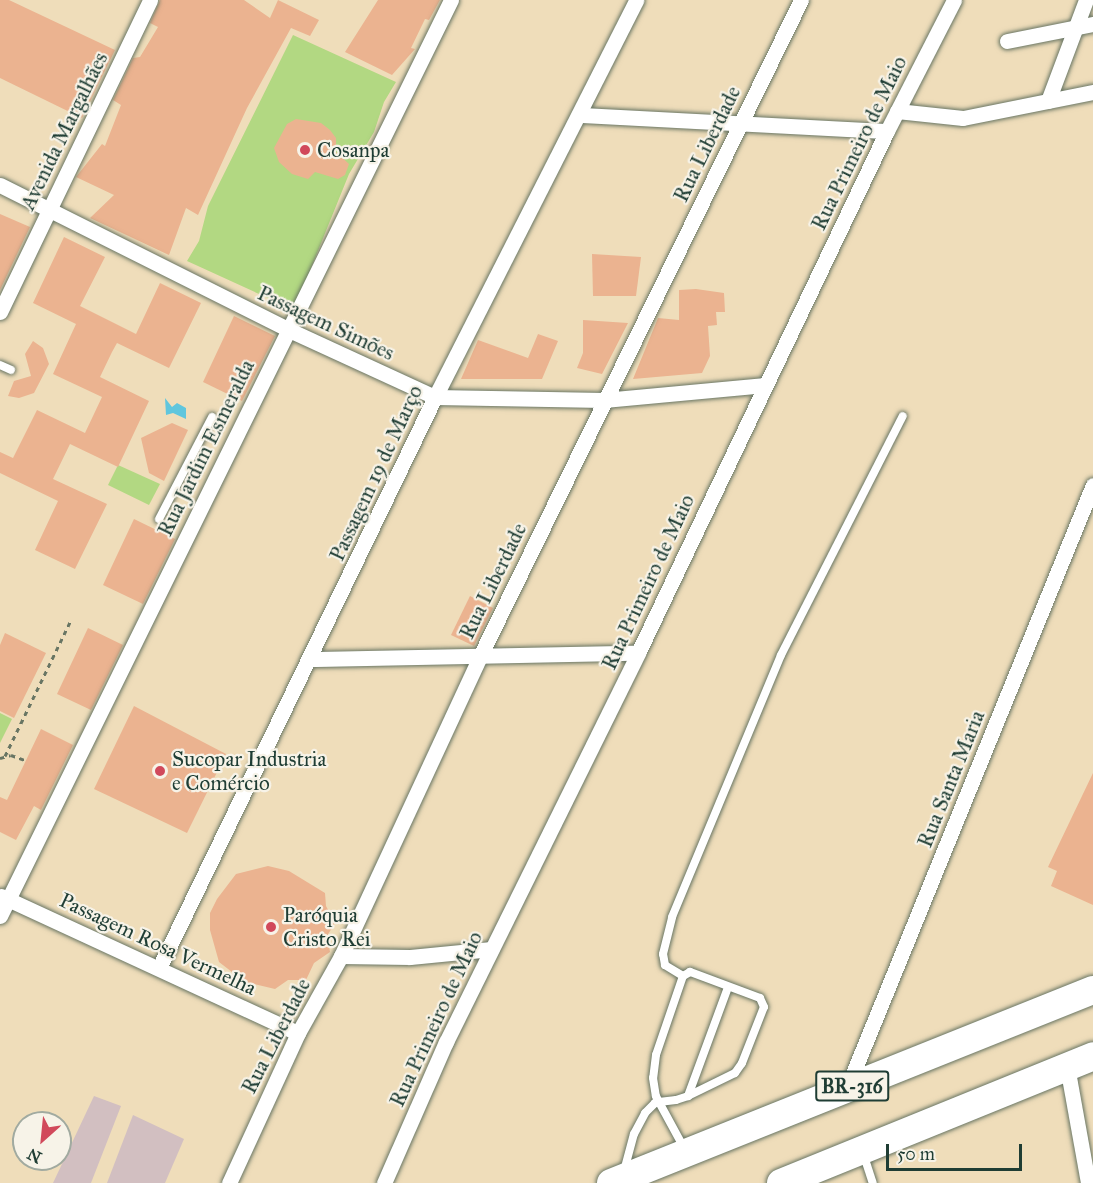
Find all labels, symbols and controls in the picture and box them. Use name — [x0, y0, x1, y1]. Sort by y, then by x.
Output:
street label: Avenida Margalhães — [15, 48, 113, 214]
street label: Rua Primeiro de Maio — [806, 52, 912, 234]
street label: Rua Liberdade — [668, 82, 746, 206]
place label: Cosanpa — [317, 137, 389, 163]
marker: Cosanpa — [298, 143, 312, 157]
street label: Passagem Simões — [254, 280, 398, 366]
street label: Rua Jardim Esmeralda — [152, 356, 260, 540]
street label: Passagem 19 de Março — [324, 381, 428, 565]
street label: Rua Primeiro de Maio — [596, 490, 700, 674]
street label: Rua Liberdade — [454, 519, 532, 643]
street label: Rua Santa Maria — [912, 707, 990, 851]
place label: Sucopar Industria e Comércio — [172, 746, 326, 796]
marker: Sucopar Industria e Comércio — [153, 764, 167, 778]
street label: Passagem Rosa Vermelha — [56, 887, 260, 1001]
place label: Paróquia Cristo Rei — [283, 902, 370, 952]
marker: Paróquia Cristo Rei — [264, 920, 278, 934]
street label: Rua Primeiro de Maio — [384, 927, 488, 1111]
street label: Rua Liberdade — [236, 974, 316, 1098]
road number: BR-316 — [814, 1069, 890, 1103]
north arrow — [12, 1111, 72, 1171]
scale bar — [889, 1132, 1026, 1170]
text: 50 m — [897, 1143, 935, 1165]
text: N — [24, 1144, 45, 1167]

